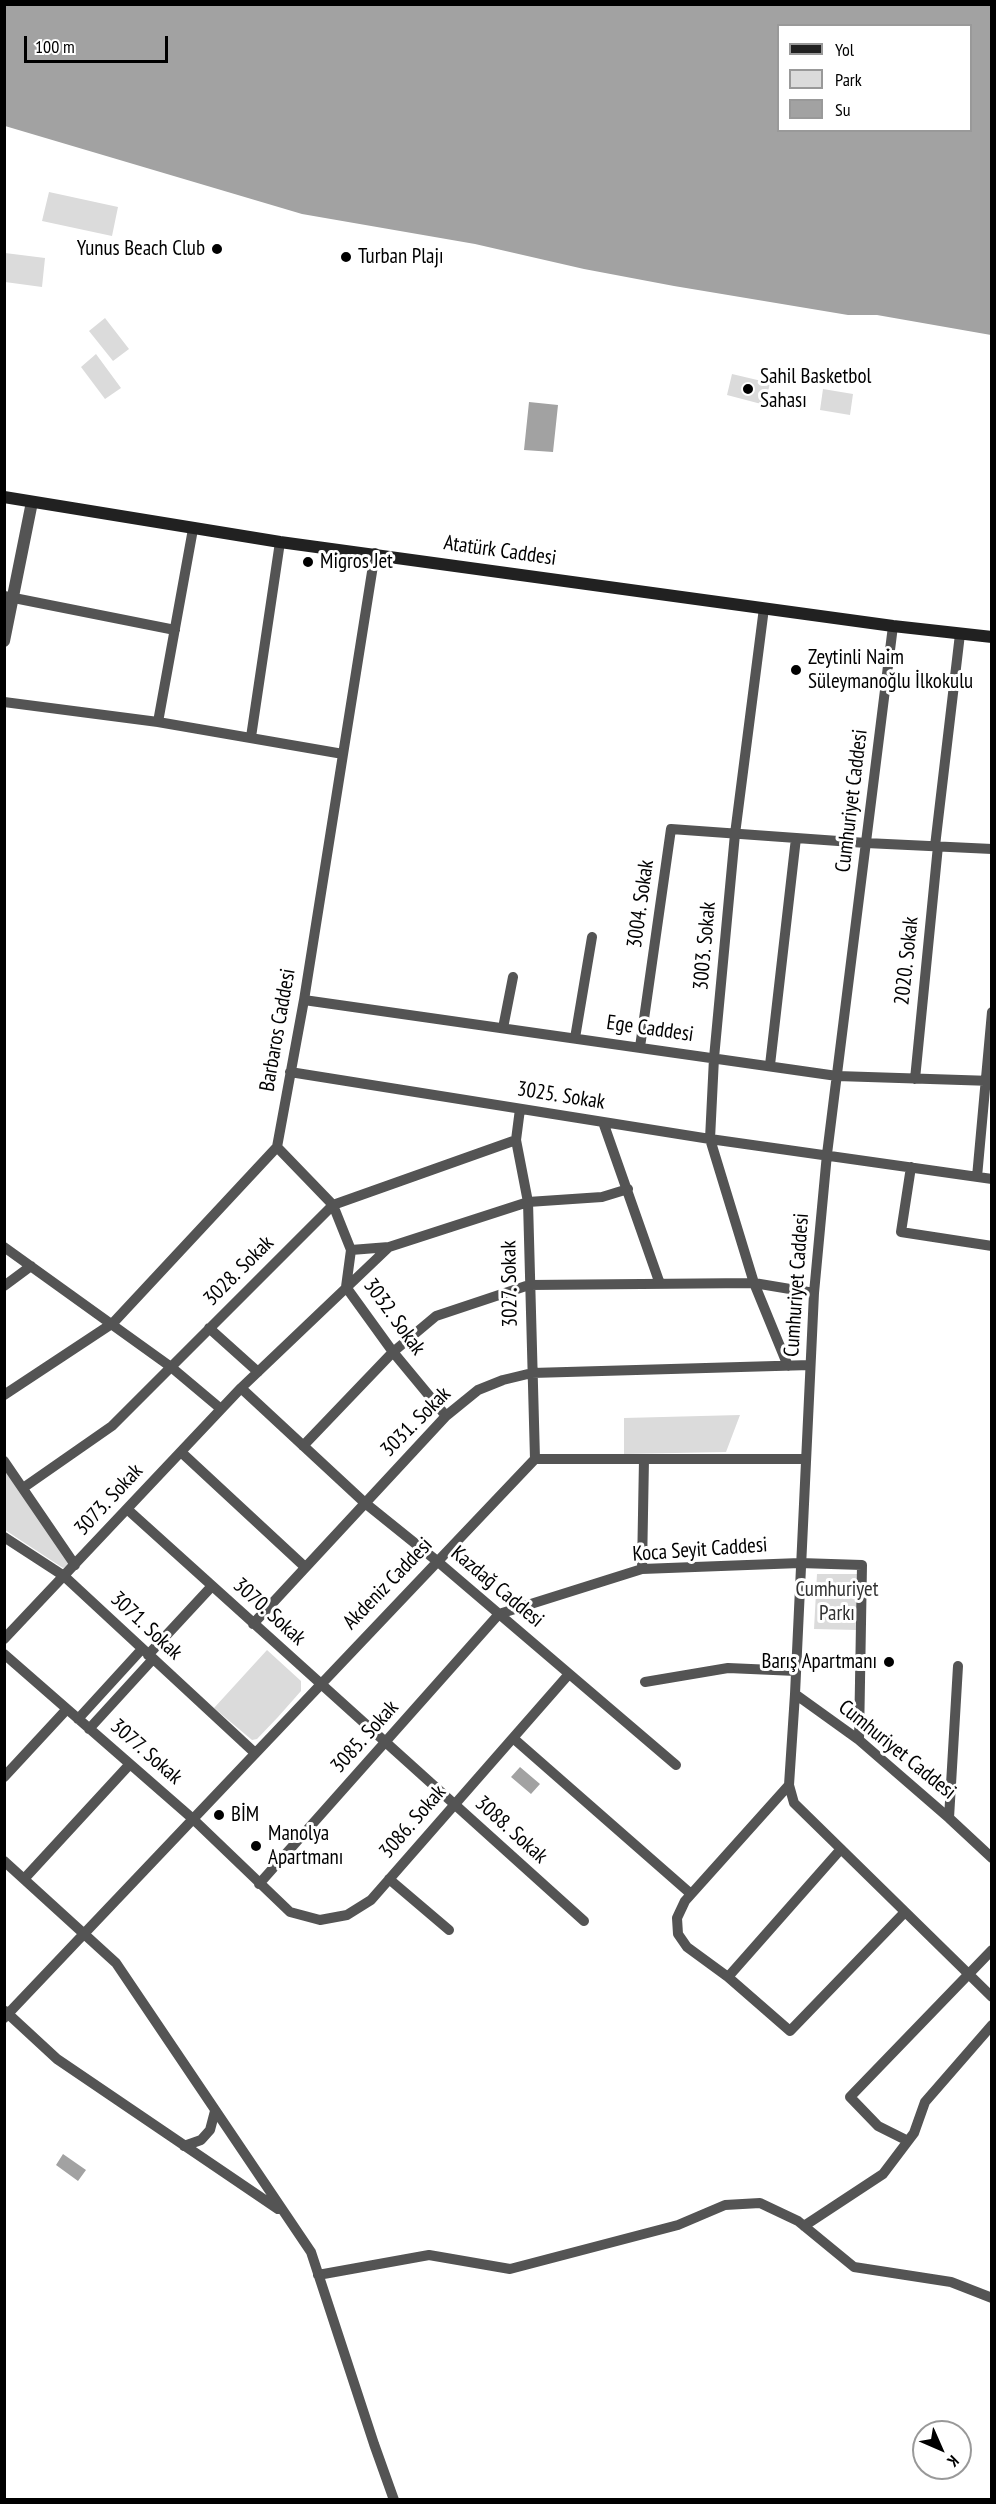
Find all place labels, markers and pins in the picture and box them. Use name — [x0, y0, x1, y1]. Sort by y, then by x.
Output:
place label: Yunus Beach Club — [77, 236, 205, 262]
marker: Yunus Beach Club — [210, 242, 224, 256]
place label: Turban Plajı — [358, 244, 443, 270]
marker: Turban Plajı — [339, 250, 353, 264]
place label: Sahil Basketbol Sahası — [760, 364, 871, 414]
marker: Sahil Basketbol Sahası — [741, 382, 755, 396]
place label: Migros Jet — [320, 549, 393, 575]
marker: Migros Jet — [301, 555, 315, 569]
place label: Zeytinli Naim Süleymanoğlu İlkokulu — [808, 645, 973, 695]
marker: Zeytinli Naim Süleymanoğlu İlkokulu — [789, 663, 803, 677]
place label: Barış Apartmanı — [762, 1649, 877, 1675]
marker: Barış Apartmanı — [882, 1655, 896, 1669]
place label: BİM — [231, 1802, 259, 1828]
marker: BİM — [212, 1808, 226, 1822]
place label: Manolya Apartmanı — [268, 1821, 343, 1871]
marker: Manolya Apartmanı — [249, 1839, 263, 1853]

